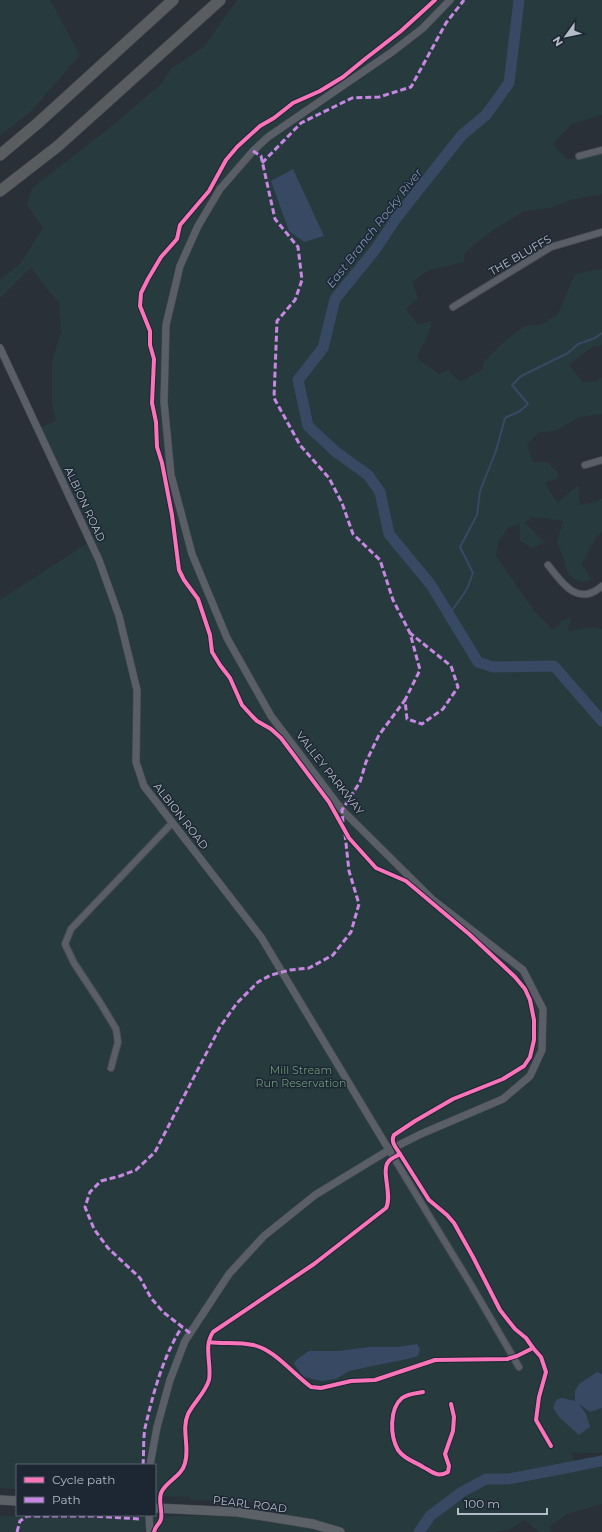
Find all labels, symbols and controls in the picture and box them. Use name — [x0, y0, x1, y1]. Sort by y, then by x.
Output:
north arrow — [546, 16, 586, 56]
text: N — [549, 34, 566, 49]
water label: East Branch Rocky River — [323, 165, 425, 291]
street label: THE BLUFFS — [486, 231, 554, 278]
street label: ALBION ROAD — [62, 464, 108, 544]
street label: VALLEY PARKWAY — [293, 728, 367, 818]
street label: ALBION ROAD — [151, 780, 211, 852]
park label: Mill Stream Run Reservation — [256, 1063, 346, 1090]
legend — [16, 1464, 156, 1516]
text: Cycle path — [52, 1472, 115, 1487]
scale bar — [458, 1490, 547, 1516]
text: Path — [52, 1492, 81, 1507]
street label: PEARL ROAD — [212, 1493, 288, 1515]
text: 100 m — [464, 1496, 500, 1511]

